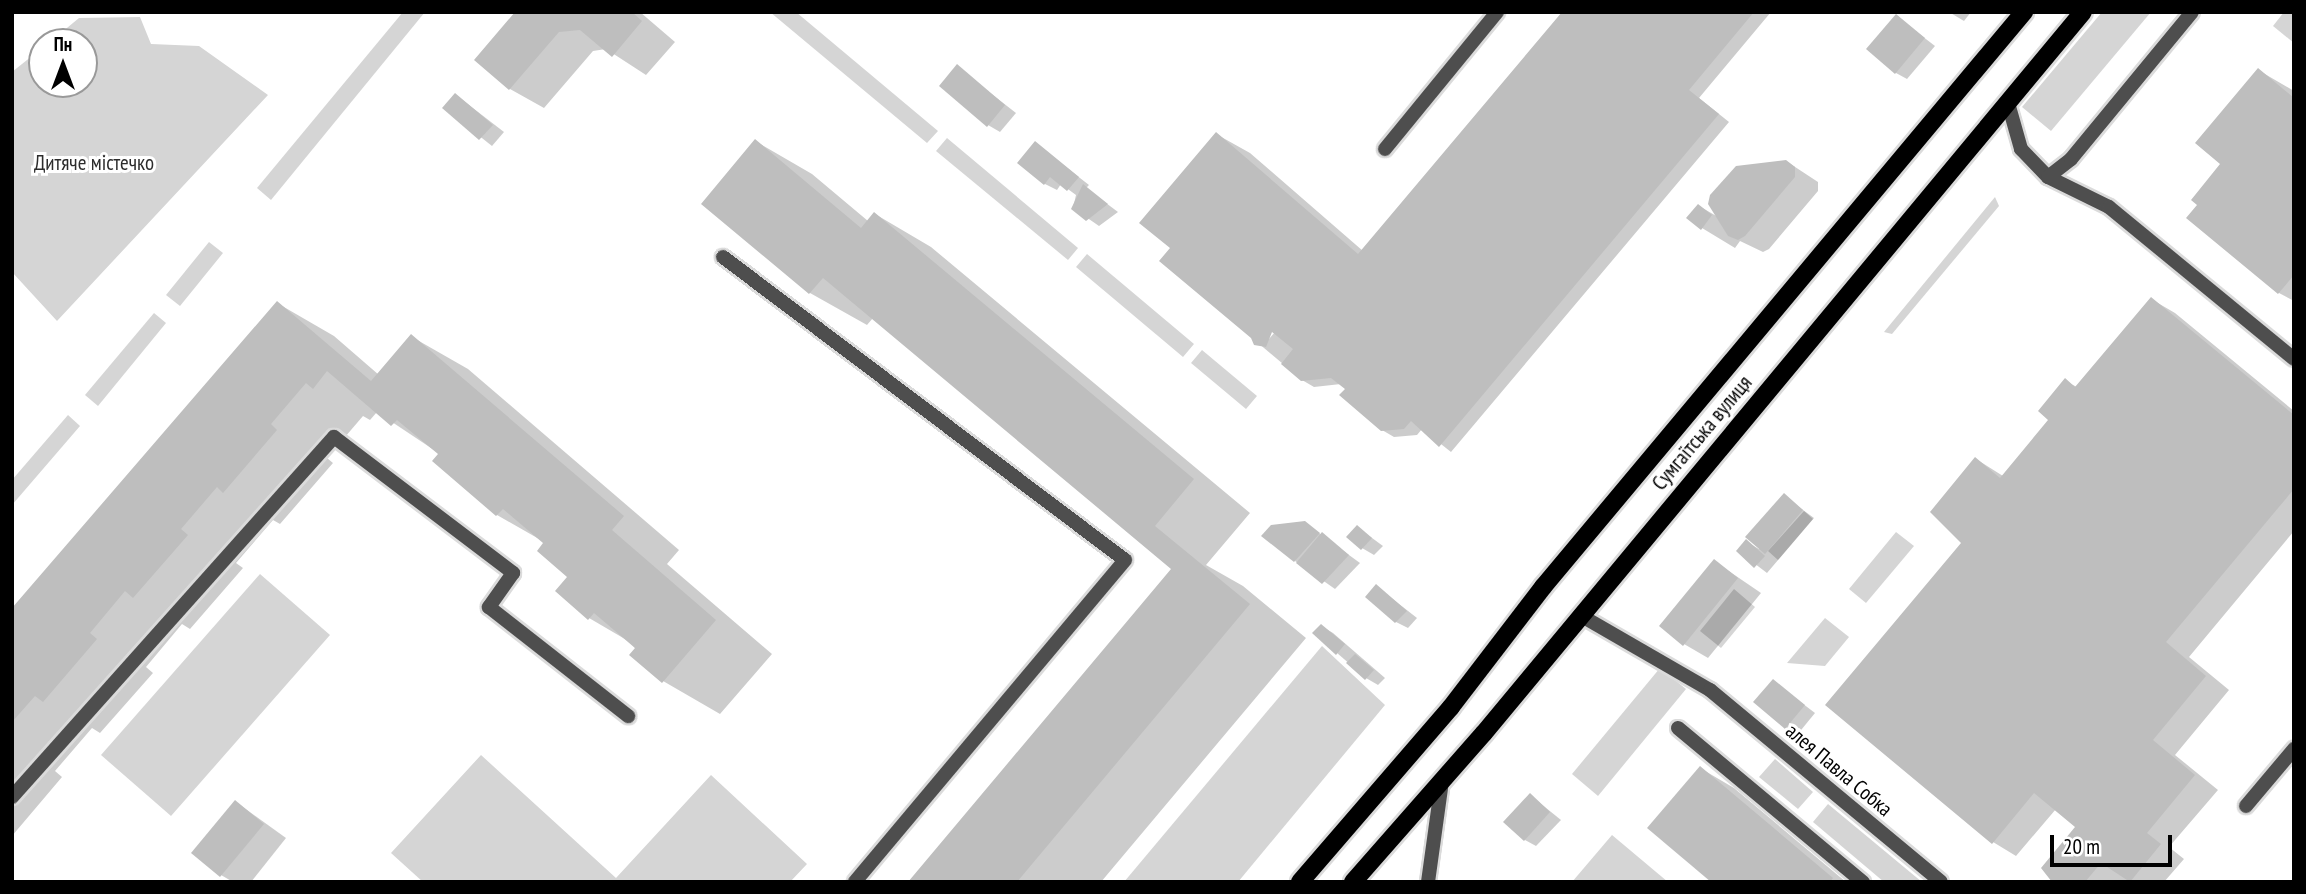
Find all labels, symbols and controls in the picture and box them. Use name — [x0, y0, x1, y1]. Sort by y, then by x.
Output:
north arrow — [28, 28, 98, 98]
text: Пн — [54, 32, 72, 56]
park label: Дитяче містечко — [34, 150, 154, 176]
street label: Сумгаїтська вулиця — [1647, 371, 1757, 495]
street label: алея Павла Собка — [1781, 718, 1897, 822]
scale bar — [2054, 820, 2176, 864]
text: 20 m — [2063, 833, 2100, 860]

